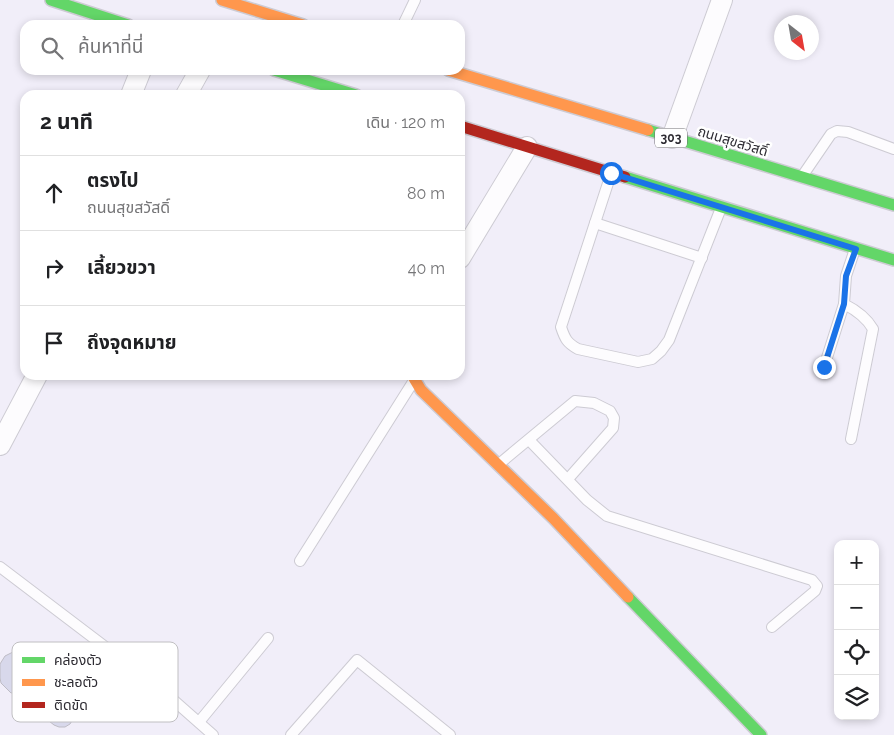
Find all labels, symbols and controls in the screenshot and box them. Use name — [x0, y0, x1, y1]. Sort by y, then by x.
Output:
north arrow — [774, 15, 819, 60]
search box — [20, 20, 465, 75]
icon: search — [38, 34, 66, 62]
text: ค้นหาที่นี่ — [78, 35, 143, 57]
text: 2 นาที — [40, 109, 93, 134]
text: เดิน · 120 m — [366, 113, 445, 132]
street label: ถนนสุขสวัสดิ์ — [696, 123, 770, 160]
road number: 303 — [655, 128, 687, 148]
route start — [600, 162, 623, 185]
text: ตรงไป — [87, 169, 139, 191]
icon: ahead — [40, 179, 68, 207]
text: 80 m — [407, 184, 445, 203]
text: ถนนสุขสวัสดิ์ — [87, 198, 170, 217]
icon: right — [40, 254, 68, 282]
text: เลี้ยวขวา — [87, 256, 156, 278]
text: 40 m — [408, 259, 445, 278]
icon: arrive — [40, 329, 68, 357]
text: ถึงจุดหมาย — [87, 331, 177, 353]
route end — [813, 356, 836, 379]
map controls — [834, 540, 879, 720]
button: + — [834, 540, 879, 585]
button: − — [834, 585, 879, 630]
button: locate — [834, 630, 879, 675]
legend — [12, 642, 178, 722]
text: คล่องตัว — [54, 652, 102, 668]
text: ชะลอตัว — [54, 674, 98, 690]
button: layers — [834, 675, 879, 720]
text: ติดขัด — [54, 697, 88, 713]

